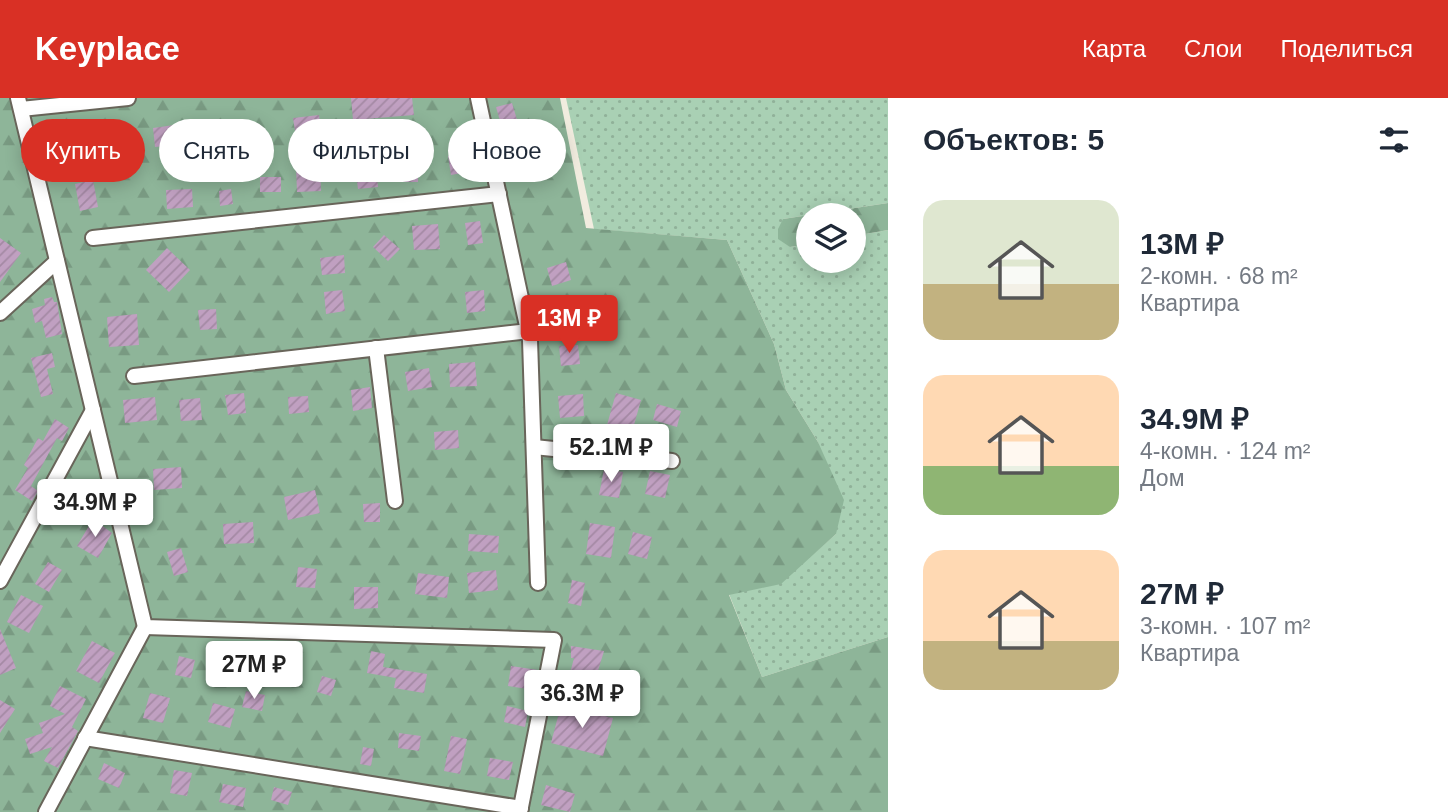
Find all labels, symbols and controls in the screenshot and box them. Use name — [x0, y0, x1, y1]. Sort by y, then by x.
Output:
text: Keyplace — [35, 30, 180, 67]
text: Карта — [1082, 35, 1146, 62]
text: Слои — [1184, 35, 1242, 62]
text: Поделиться — [1280, 35, 1413, 62]
chip: Купить — [21, 119, 145, 182]
chip: Снять — [159, 119, 274, 182]
chip: Фильтры — [288, 119, 434, 182]
chip: Новое — [448, 119, 566, 182]
icon: filters — [1375, 121, 1413, 159]
text: Объектов: 5 — [923, 123, 1104, 156]
map controls — [796, 203, 866, 273]
button: layers — [796, 203, 866, 273]
text: 13M ₽ — [1140, 227, 1224, 260]
icon: home — [979, 228, 1063, 312]
text: 2-комн. · 68 m² — [1140, 263, 1298, 289]
text: Квартира — [1140, 290, 1239, 316]
pin: 13M ₽ — [520, 296, 618, 355]
text: 13M ₽ — [537, 305, 601, 331]
text: 34.9M ₽ — [1140, 402, 1249, 435]
icon: home — [979, 403, 1063, 487]
pin: 52.1M ₽ — [546, 424, 676, 484]
text: 52.1M ₽ — [569, 434, 653, 460]
text: 4-комн. · 124 m² — [1140, 438, 1311, 464]
text: Дом — [1140, 465, 1184, 491]
pin: 34.9M ₽ — [30, 480, 160, 539]
text: 34.9M ₽ — [53, 489, 137, 515]
text: 27M ₽ — [1140, 577, 1224, 610]
icon: home — [979, 578, 1063, 662]
text: 3-комн. · 107 m² — [1140, 613, 1311, 639]
text: Квартира — [1140, 640, 1239, 666]
pin: 27M ₽ — [205, 642, 303, 701]
text: 27M ₽ — [222, 651, 286, 677]
pin: 36.3M ₽ — [517, 670, 647, 730]
text: 36.3M ₽ — [540, 680, 624, 706]

